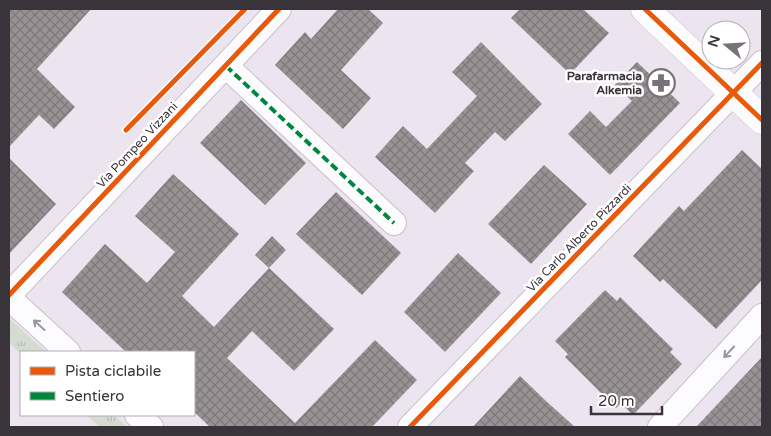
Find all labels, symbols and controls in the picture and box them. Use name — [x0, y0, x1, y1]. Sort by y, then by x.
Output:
north arrow — [701, 20, 751, 70]
text: N — [704, 33, 724, 49]
pharmacy icon: Parafarmacia Alkemia — [646, 68, 676, 98]
place label: Parafarmacia Alkemia — [567, 69, 642, 97]
street label: Via Pompeo Vizzani — [94, 99, 180, 191]
street label: Via Carlo Alberto Pizzardi — [524, 181, 634, 295]
one-way arrow — [32, 319, 45, 331]
one-way arrow — [723, 345, 735, 358]
legend — [20, 351, 195, 416]
text: Pista ciclabile — [65, 362, 161, 380]
scale bar — [591, 384, 662, 416]
text: Sentiero — [65, 387, 124, 405]
text: 20 m — [598, 392, 635, 410]

